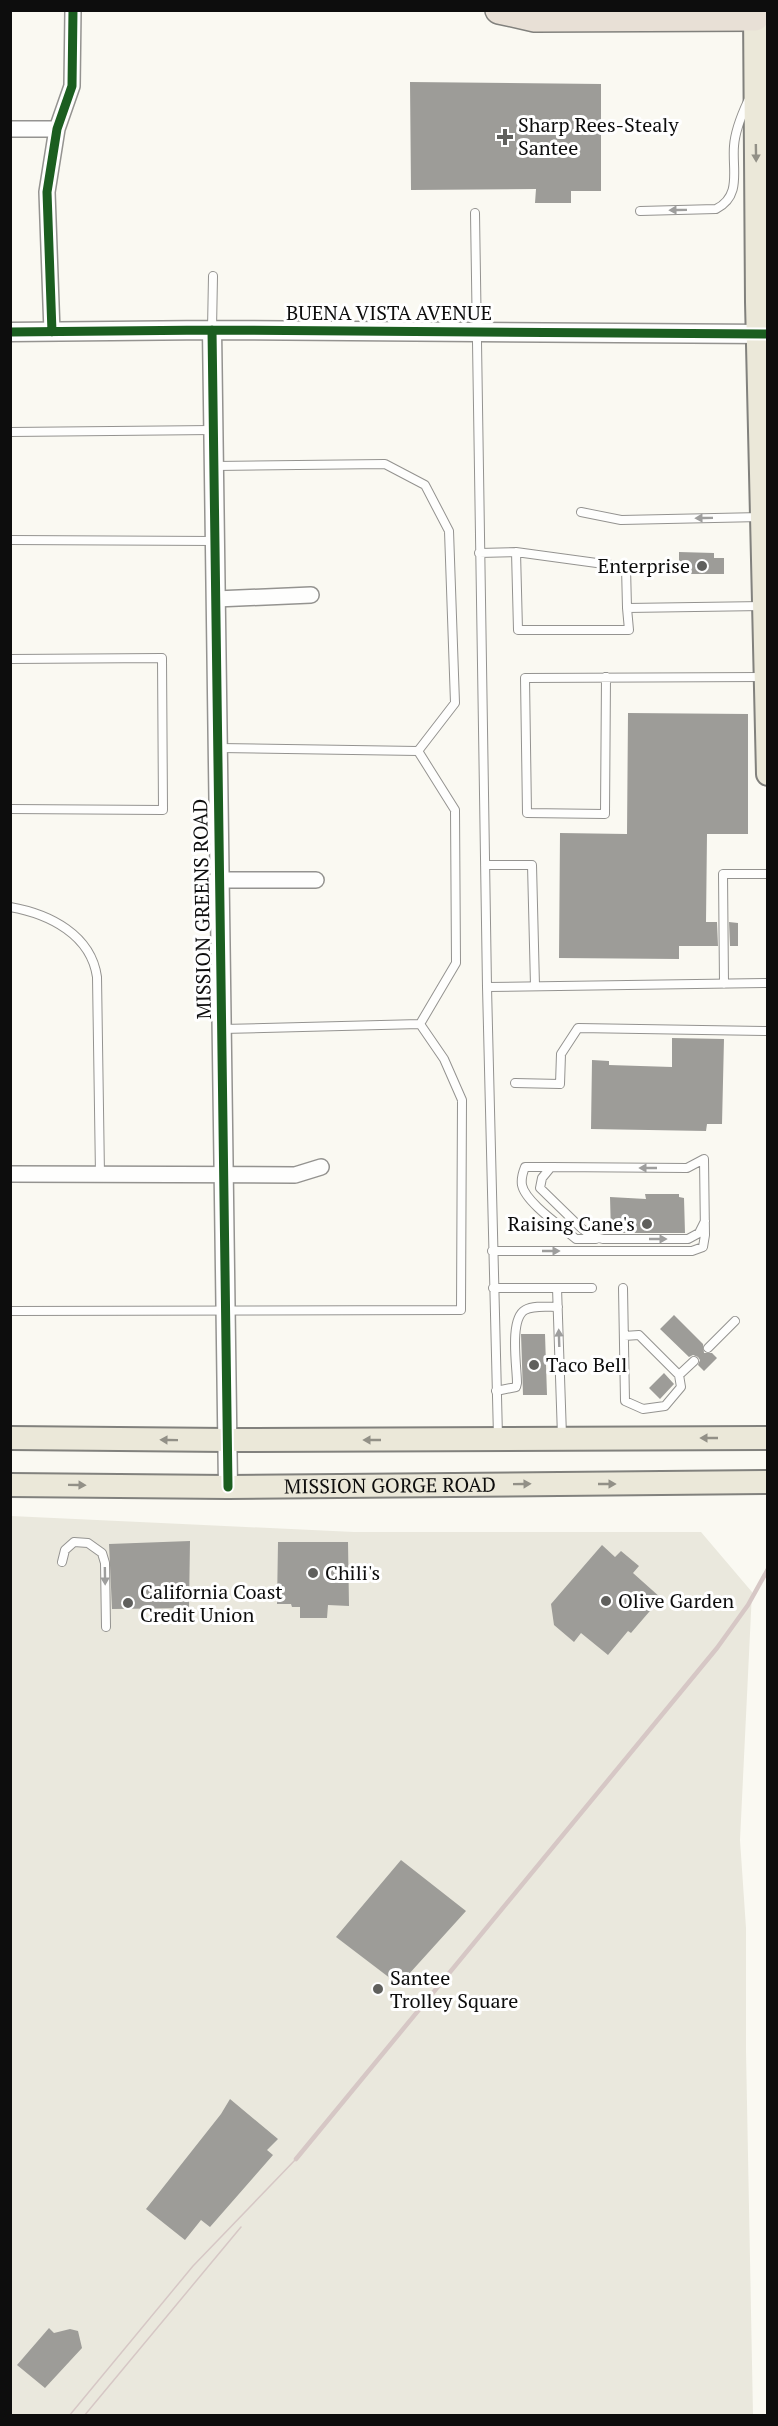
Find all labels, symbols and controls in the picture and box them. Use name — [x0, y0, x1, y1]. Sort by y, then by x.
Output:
place label: Sharp Rees-Stealy Santee — [518, 111, 679, 161]
marker: Sharp Rees-Stealy Santee — [496, 128, 514, 146]
one-way arrow — [751, 143, 761, 162]
one-way arrow — [669, 205, 688, 215]
street label: BUENA VISTA AVENUE — [286, 299, 492, 326]
one-way arrow — [695, 513, 714, 523]
place label: Enterprise — [598, 552, 690, 579]
marker: Enterprise — [695, 559, 709, 573]
street label: MISSION GREENS ROAD — [186, 798, 217, 1020]
one-way arrow — [638, 1163, 657, 1173]
place label: Raising Cane's — [508, 1210, 635, 1237]
marker: Raising Cane's — [640, 1217, 654, 1231]
one-way arrow — [648, 1234, 667, 1244]
one-way arrow — [541, 1246, 560, 1256]
one-way arrow — [554, 1329, 563, 1348]
place label: Taco Bell — [546, 1351, 627, 1378]
marker: Taco Bell — [527, 1358, 541, 1372]
one-way arrow — [700, 1433, 719, 1443]
one-way arrow — [159, 1435, 178, 1444]
one-way arrow — [362, 1435, 381, 1445]
street label: MISSION GORGE ROAD — [284, 1471, 496, 1499]
one-way arrow — [598, 1479, 617, 1489]
one-way arrow — [67, 1480, 86, 1490]
one-way arrow — [512, 1480, 531, 1489]
place label: Chili's — [325, 1559, 380, 1586]
marker: Chili's — [306, 1566, 320, 1580]
one-way arrow — [100, 1567, 110, 1586]
place label: California Coast Credit Union — [140, 1578, 283, 1628]
place label: Olive Garden — [618, 1587, 734, 1614]
marker: Olive Garden — [599, 1594, 613, 1608]
marker: California Coast Credit Union — [121, 1596, 135, 1610]
place label: Santee Trolley Square — [390, 1964, 518, 2014]
marker: Santee Trolley Square — [371, 1982, 385, 1996]

